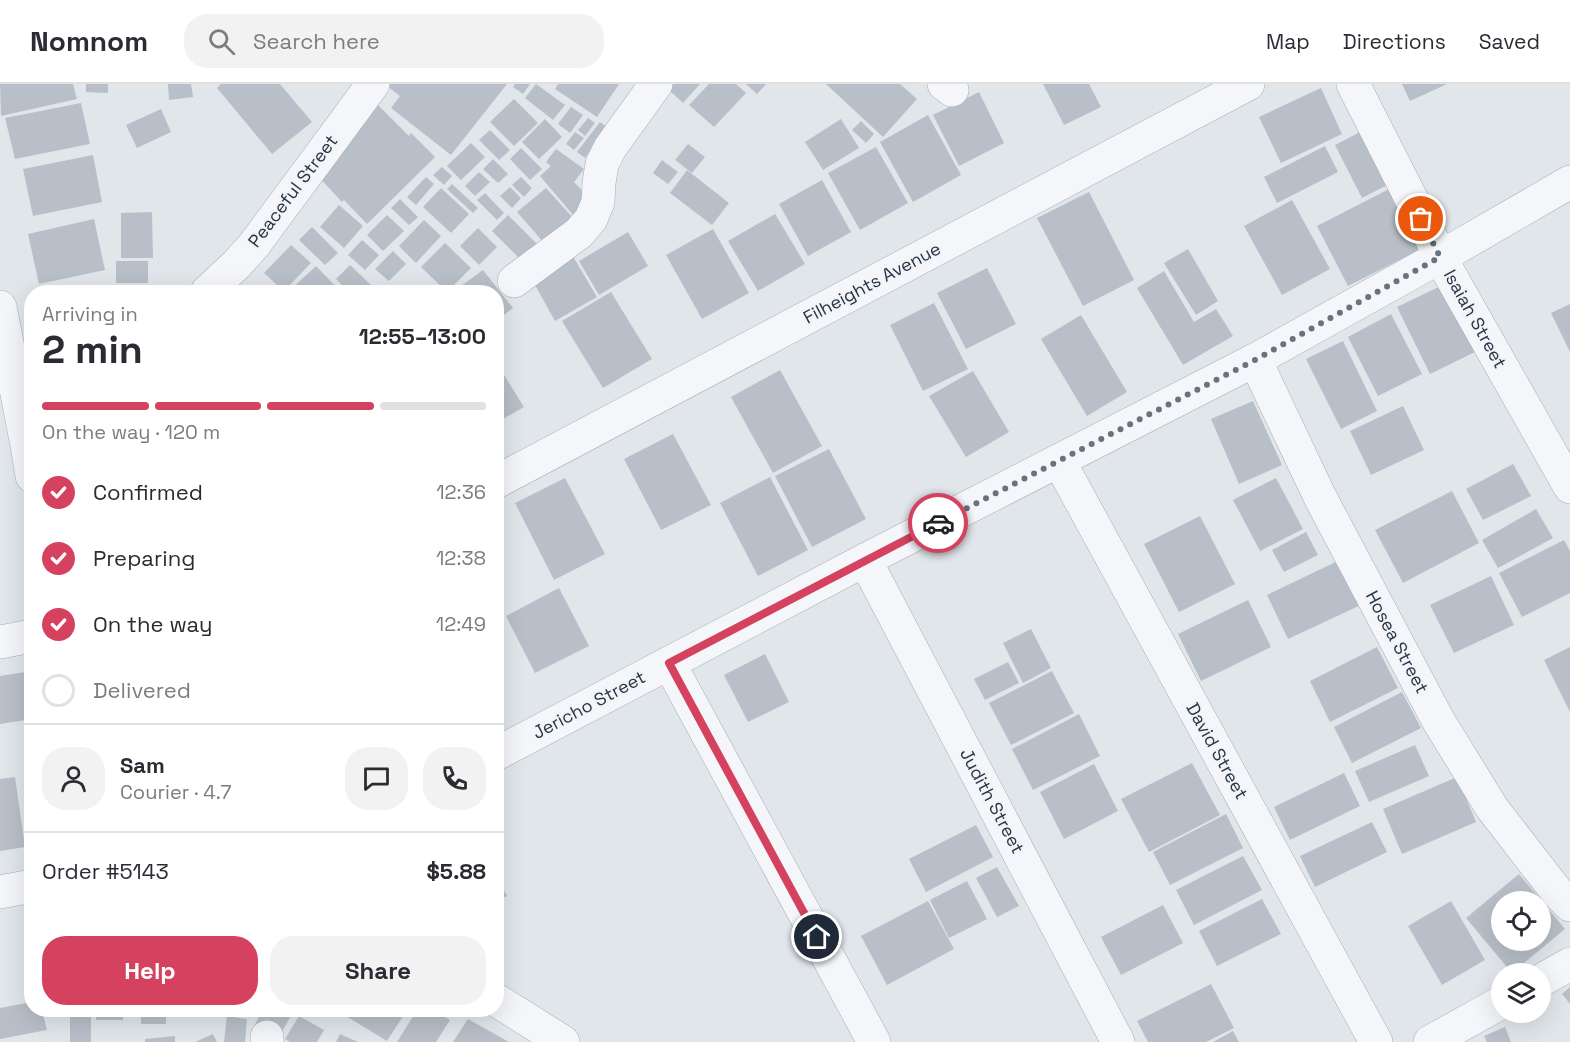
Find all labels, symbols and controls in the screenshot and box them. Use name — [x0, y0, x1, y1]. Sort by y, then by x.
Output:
search box — [184, 14, 604, 68]
text: Nomnom — [30, 23, 148, 59]
icon: search — [205, 25, 238, 58]
text: Search here — [253, 27, 380, 55]
text: Map — [1266, 28, 1310, 55]
text: Directions — [1343, 28, 1446, 55]
text: Saved — [1479, 28, 1540, 55]
street label: Peaceful Street — [243, 130, 343, 252]
pin — [1395, 193, 1446, 244]
icon: bag — [1404, 202, 1437, 235]
street label: Filheights Avenue — [799, 237, 945, 329]
street label: Isaiah Street — [1439, 265, 1512, 372]
text: Arriving in — [42, 301, 138, 327]
text: 12:55–13:00 — [359, 322, 486, 350]
text: 2 min — [42, 325, 143, 374]
text: On the way · 120 m — [42, 419, 220, 445]
icon: check — [42, 476, 75, 509]
text: Confirmed — [93, 478, 203, 506]
text: 12:36 — [436, 479, 486, 505]
courier — [908, 493, 968, 553]
icon: car — [922, 507, 955, 540]
icon: check — [42, 542, 75, 575]
text: Preparing — [93, 544, 195, 572]
text: 12:38 — [436, 545, 486, 571]
street label: Hosea Street — [1361, 586, 1434, 697]
icon: check — [42, 608, 75, 641]
text: On the way — [93, 610, 212, 638]
text: 12:49 — [436, 611, 486, 637]
street label: Jericho Street — [528, 665, 649, 744]
text: Delivered — [93, 676, 191, 704]
street label: David Street — [1181, 698, 1253, 803]
street label: Judith Street — [955, 744, 1030, 857]
button: person — [42, 747, 105, 810]
button: chat — [345, 747, 408, 810]
button: phone — [423, 747, 486, 810]
text: Sam — [120, 751, 165, 779]
text: Courier · 4.7 — [120, 779, 231, 805]
text: Order #5143 — [42, 857, 169, 885]
text: $5.88 — [427, 857, 486, 885]
map controls — [1491, 891, 1551, 1023]
button: locate — [1491, 891, 1551, 951]
pin — [791, 911, 842, 962]
icon: home — [800, 920, 833, 953]
button: Help — [42, 936, 258, 1005]
button: Share — [270, 936, 486, 1005]
button: layers — [1491, 963, 1551, 1023]

